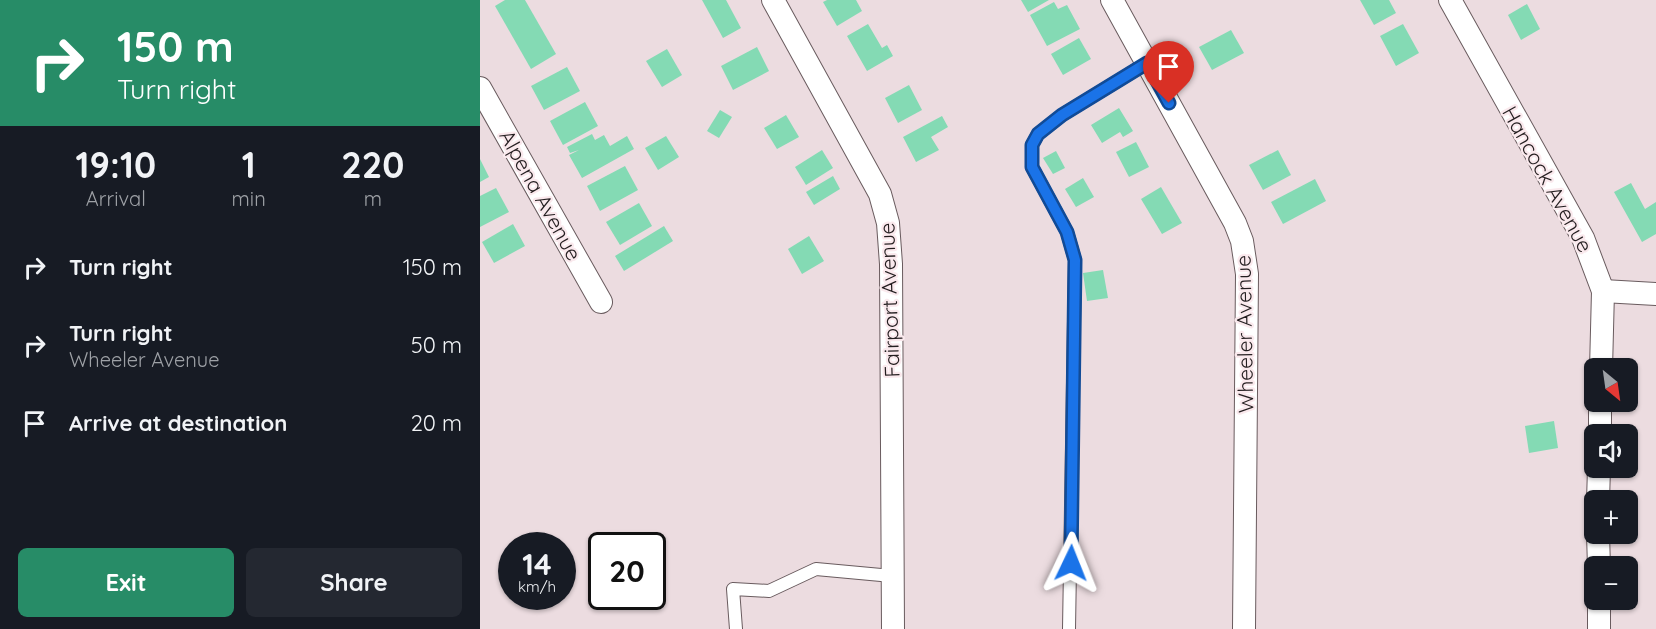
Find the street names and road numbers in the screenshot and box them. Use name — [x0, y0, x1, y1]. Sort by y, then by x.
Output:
street label: Hancock Avenue — [1497, 101, 1599, 257]
street label: Alpena Avenue — [494, 125, 588, 265]
street label: Fairport Avenue — [873, 222, 905, 378]
street label: Wheeler Avenue — [1230, 255, 1258, 413]

